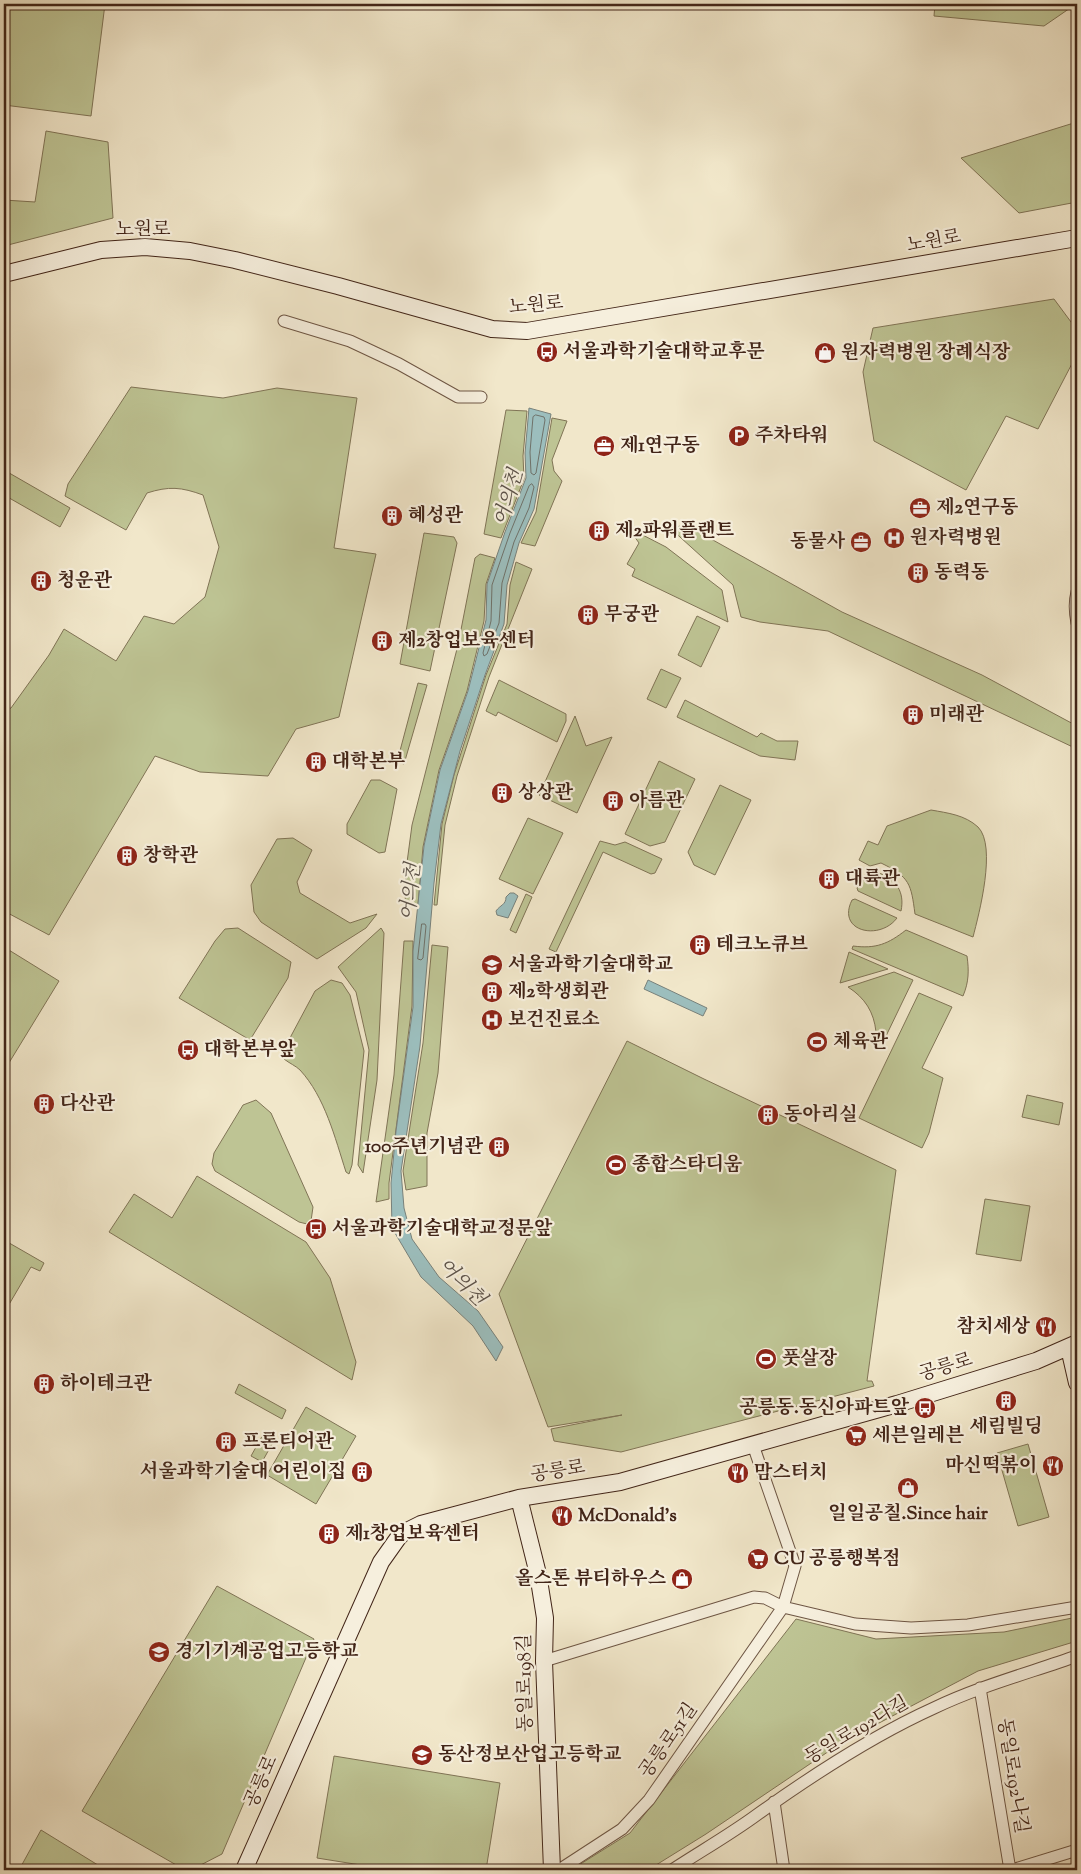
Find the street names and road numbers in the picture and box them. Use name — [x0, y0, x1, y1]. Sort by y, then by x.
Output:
street label: 노원로 — [115, 217, 171, 244]
street label: 노원로 — [905, 224, 963, 260]
street label: 노원로 — [507, 290, 565, 322]
street label: 공릉로 — [916, 1347, 976, 1389]
street label: 공릉로 — [529, 1454, 587, 1490]
street label: 동일로198길 — [512, 1634, 540, 1732]
street label: 동일로192다길 — [800, 1690, 914, 1772]
street label: 공릉로51길 — [633, 1698, 705, 1784]
street label: 동일로192나길 — [990, 1717, 1034, 1835]
street label: 공릉로 — [238, 1751, 286, 1813]

